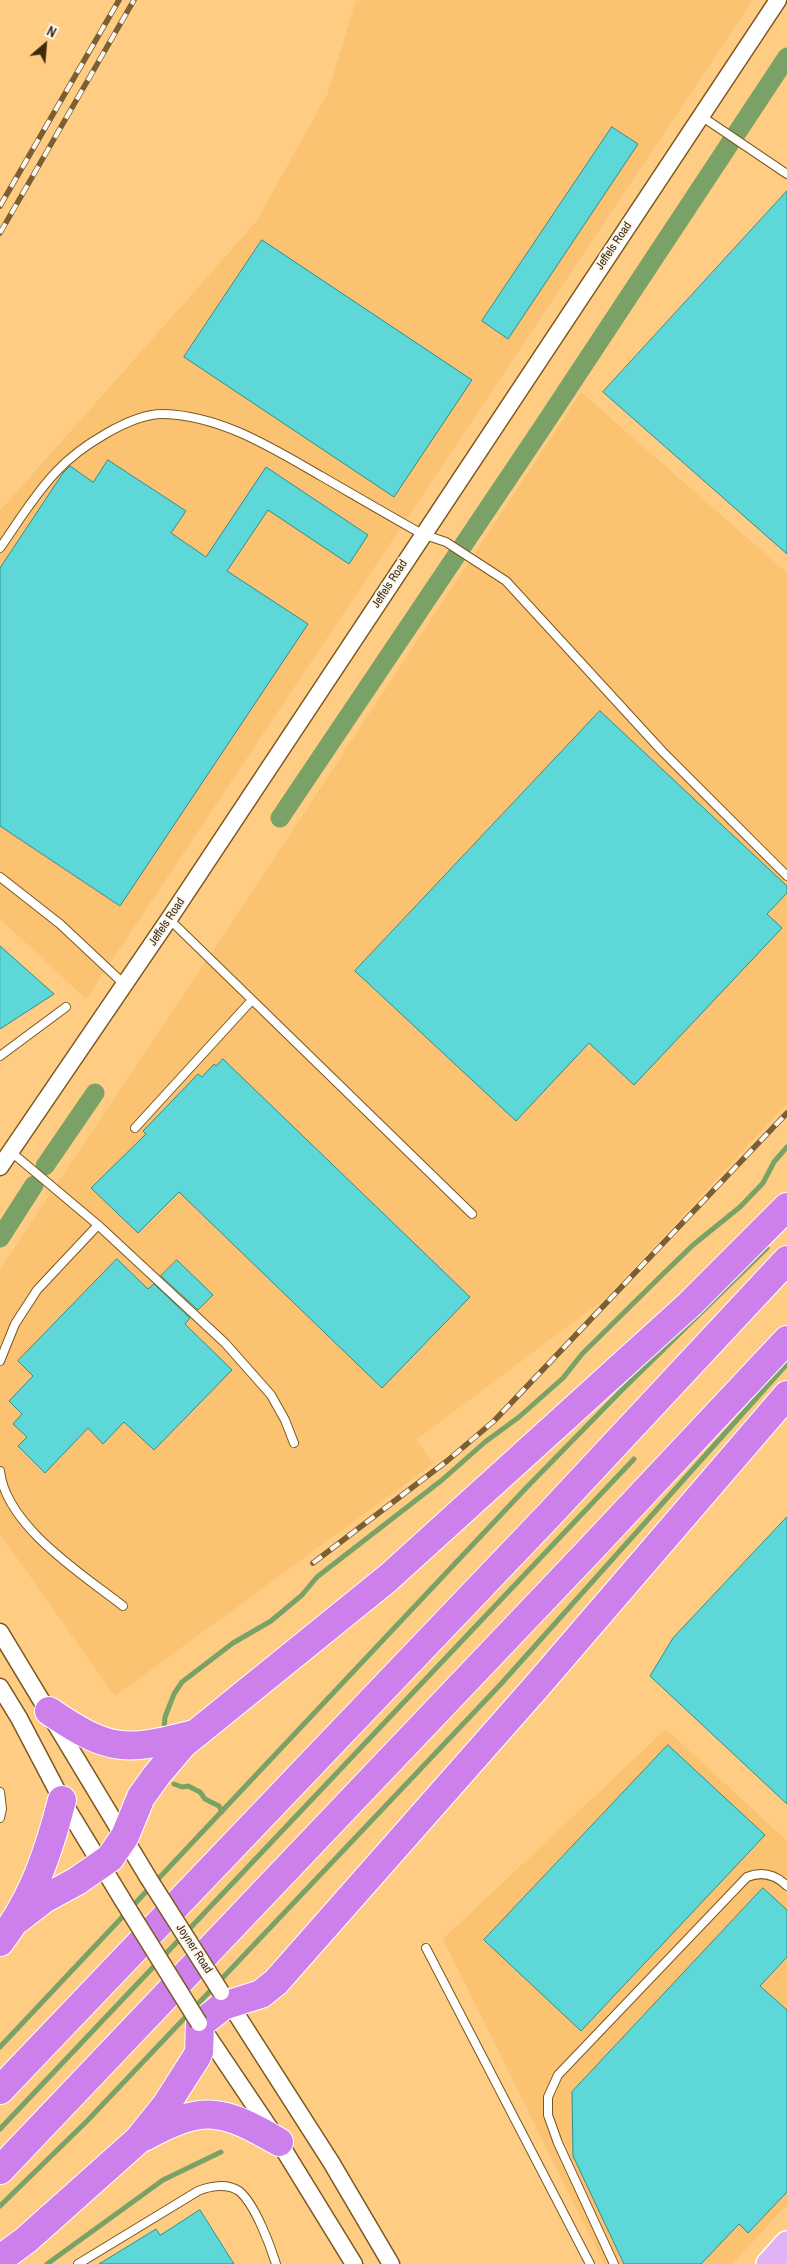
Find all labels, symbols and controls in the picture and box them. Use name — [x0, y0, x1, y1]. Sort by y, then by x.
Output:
north arrow — [20, 20, 70, 70]
text: N — [44, 22, 60, 42]
street label: Jeffels Road — [593, 219, 635, 273]
street label: Jeffels Road — [369, 557, 411, 611]
street label: Jeffels Road — [146, 895, 188, 949]
street label: Joyner Road — [173, 1922, 215, 1976]

